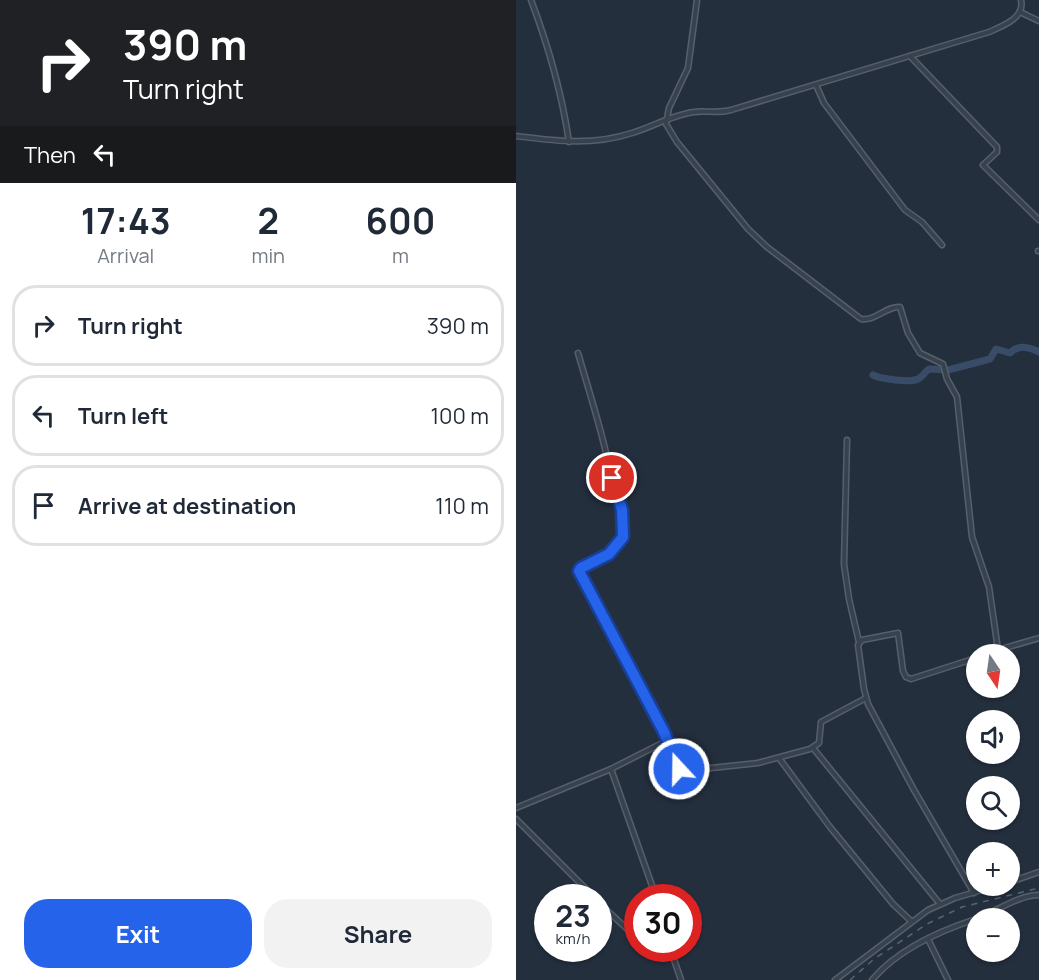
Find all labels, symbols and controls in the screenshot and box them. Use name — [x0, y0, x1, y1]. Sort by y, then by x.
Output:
text: 390 m — [123, 15, 247, 73]
icon: right — [24, 24, 102, 102]
text: Turn right — [123, 70, 244, 107]
icon: left — [88, 138, 121, 171]
text: Then — [24, 140, 76, 170]
text: 17:43 — [81, 196, 171, 245]
text: 2 — [257, 196, 279, 245]
text: 600 — [366, 196, 435, 245]
text: Arrival — [97, 242, 154, 269]
text: min — [251, 242, 285, 269]
text: m — [392, 242, 409, 269]
icon: right — [27, 309, 60, 342]
text: Turn right — [78, 311, 183, 341]
text: 390 m — [427, 311, 489, 341]
icon: left — [27, 399, 60, 432]
text: Turn left — [78, 401, 168, 431]
text: 100 m — [431, 401, 489, 431]
pin — [586, 452, 637, 503]
icon: arrive — [595, 461, 628, 494]
icon: arrive — [27, 489, 60, 522]
text: Arrive at destination — [78, 491, 296, 521]
text: 110 m — [435, 491, 489, 521]
north arrow — [966, 644, 1020, 698]
map controls — [966, 644, 1020, 962]
button: sound — [966, 710, 1020, 764]
position arrow — [647, 737, 711, 801]
button: search — [966, 776, 1020, 830]
button: + — [966, 842, 1020, 896]
speed limit sign: 30 — [624, 884, 702, 962]
text: 23 — [555, 895, 591, 936]
button: Exit — [24, 899, 252, 968]
button: Share — [264, 899, 492, 968]
button: − — [966, 908, 1020, 962]
text: km/h — [556, 928, 590, 949]

